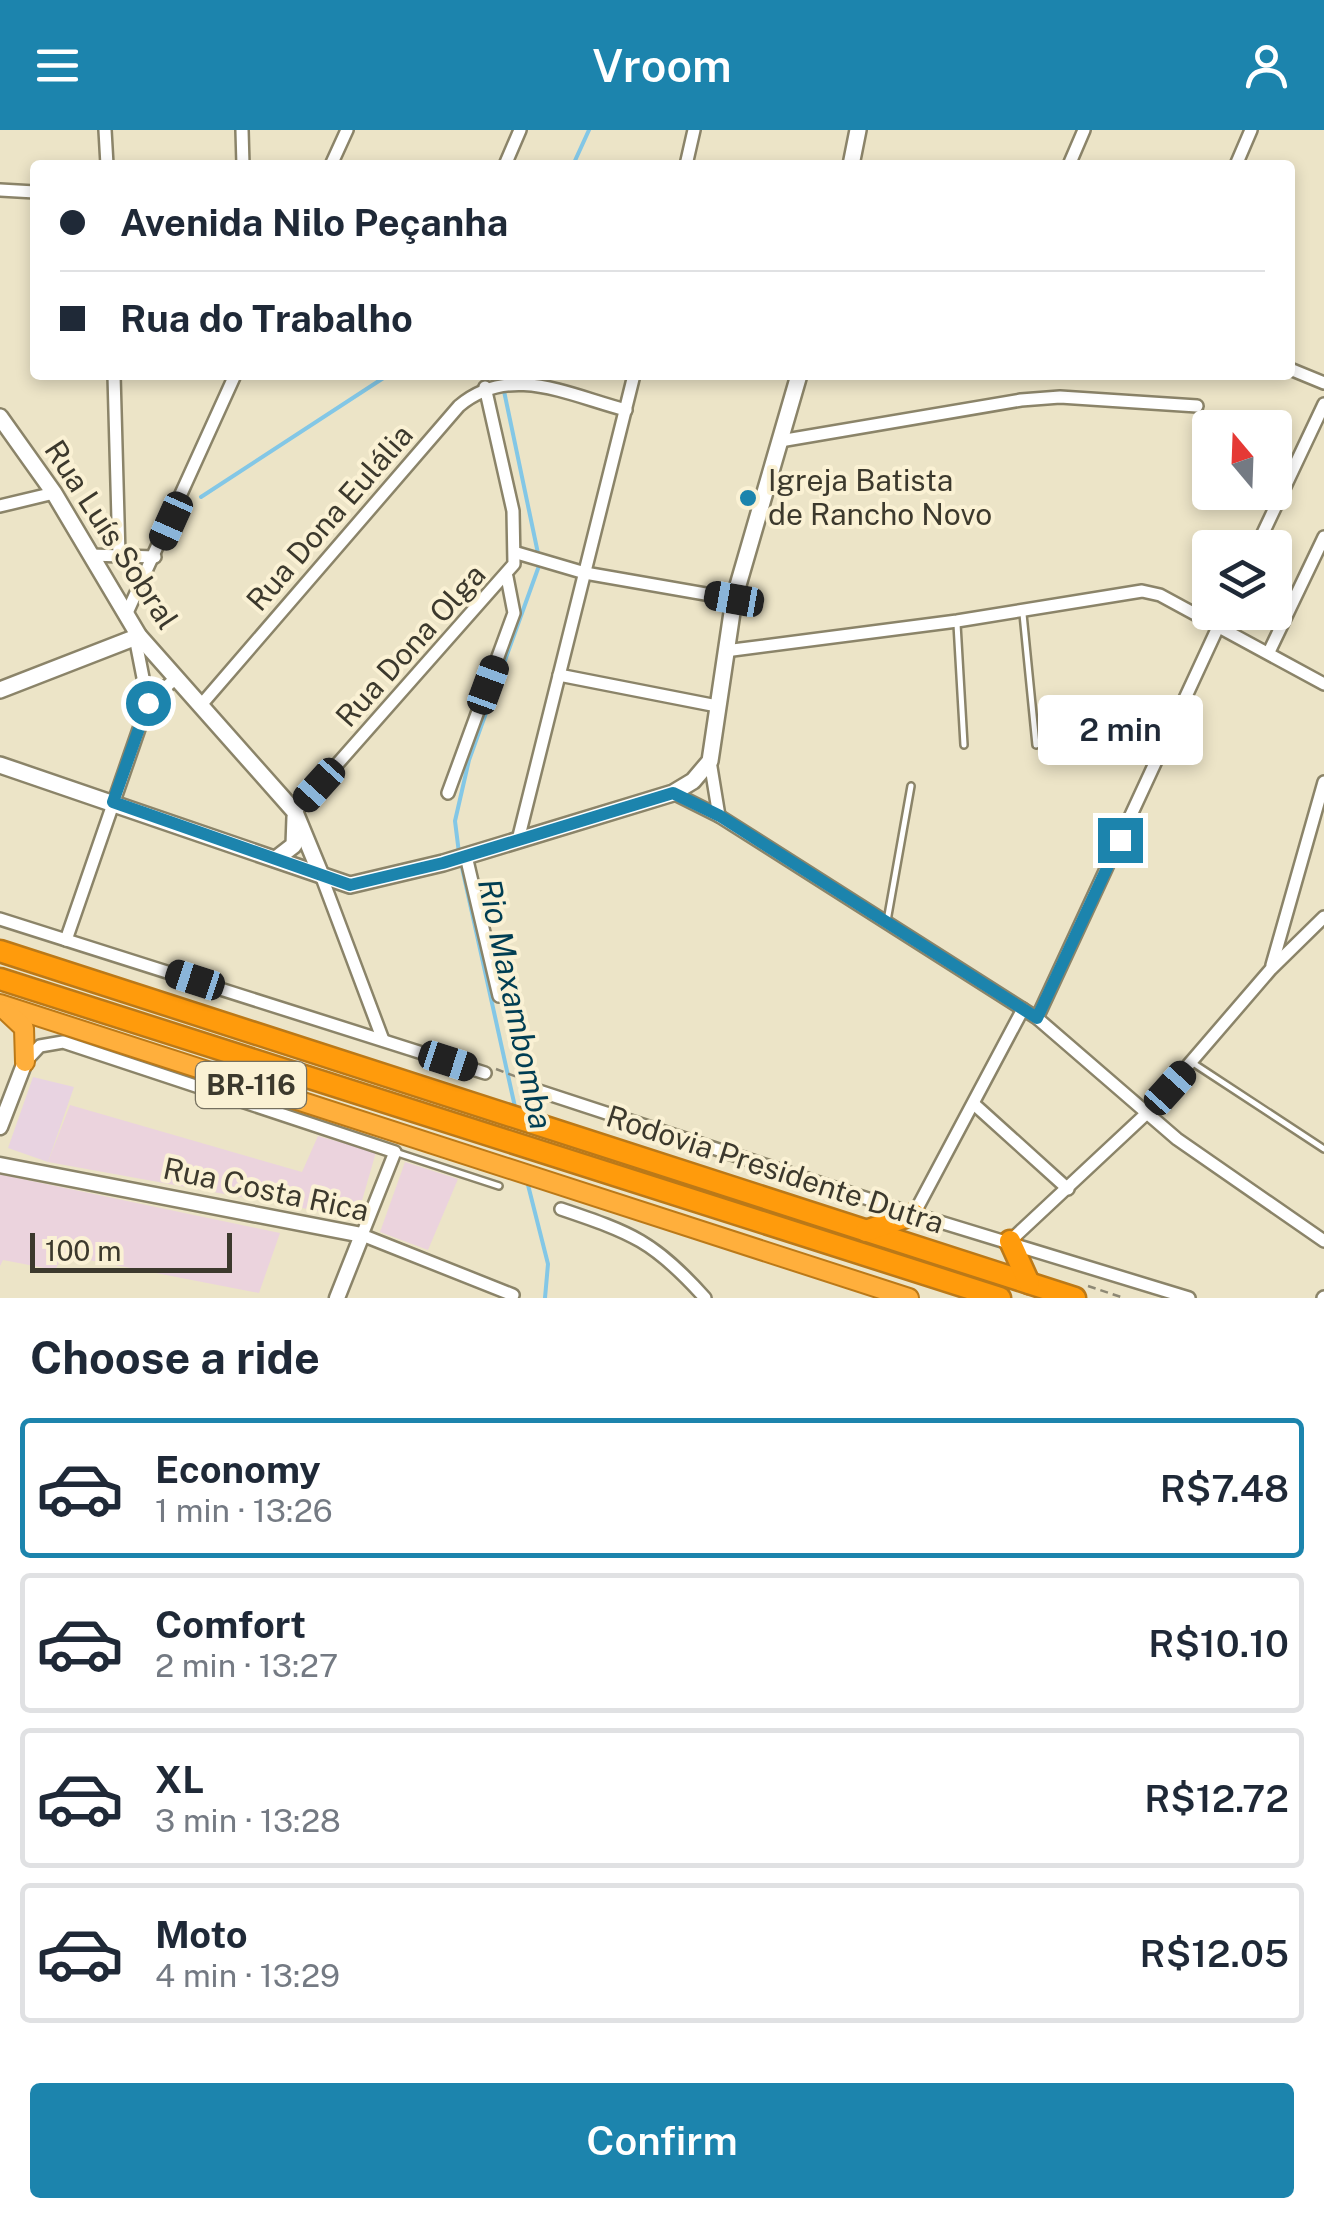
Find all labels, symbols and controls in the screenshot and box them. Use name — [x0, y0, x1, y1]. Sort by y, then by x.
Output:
icon: menu — [30, 38, 85, 93]
icon: person — [1239, 38, 1294, 93]
text: Vroom — [592, 39, 732, 92]
text: Avenida Nilo Peçanha — [120, 200, 508, 245]
text: Rua do Trabalho — [120, 296, 413, 341]
north arrow — [1192, 410, 1292, 510]
map controls — [1192, 410, 1292, 630]
street label: Rua Dona Eulália — [239, 417, 420, 618]
street label: Rua Luís Sobral — [37, 433, 186, 636]
place label: Igreja Batista de Rancho Novo — [768, 462, 992, 532]
car — [145, 487, 197, 555]
marker: Igreja Batista de Rancho Novo — [737, 487, 759, 509]
button: layers — [1192, 530, 1292, 630]
street label: Rua Dona Olga — [328, 557, 493, 734]
car — [702, 579, 766, 619]
car — [464, 652, 512, 718]
route start — [126, 681, 171, 726]
callout: 2 min — [1038, 695, 1202, 765]
text: 2 min — [1079, 711, 1162, 748]
car — [288, 753, 350, 817]
route end — [1098, 818, 1143, 863]
water label: Rio Maxambomba — [471, 875, 560, 1133]
car — [162, 956, 228, 1004]
car — [415, 1037, 481, 1085]
car — [1139, 1056, 1201, 1120]
road number: BR-116 — [196, 1062, 306, 1108]
street label: Rodovia Presidente Dutra — [602, 1097, 948, 1241]
street label: Rua Costa Rica — [160, 1150, 372, 1228]
scale bar — [30, 1228, 232, 1272]
text: 100 m — [45, 1234, 122, 1267]
text: Choose a ride — [30, 1331, 320, 1384]
icon: car — [35, 1443, 125, 1533]
text: Economy — [155, 1447, 321, 1492]
text: R$7.48 — [1160, 1466, 1289, 1511]
text: 1 min · 13:26 — [155, 1492, 333, 1529]
icon: car — [35, 1598, 125, 1688]
text: Comfort — [155, 1602, 306, 1647]
text: R$10.10 — [1148, 1621, 1289, 1666]
text: 2 min · 13:27 — [155, 1647, 338, 1684]
icon: car — [35, 1753, 125, 1843]
text: XL — [155, 1757, 204, 1802]
text: R$12.72 — [1144, 1776, 1289, 1821]
text: 3 min · 13:28 — [155, 1802, 341, 1839]
icon: car — [35, 1908, 125, 1998]
text: Moto — [155, 1912, 248, 1957]
text: R$12.05 — [1140, 1931, 1289, 1976]
text: 4 min · 13:29 — [155, 1957, 340, 1994]
button: Confirm — [30, 2083, 1294, 2198]

